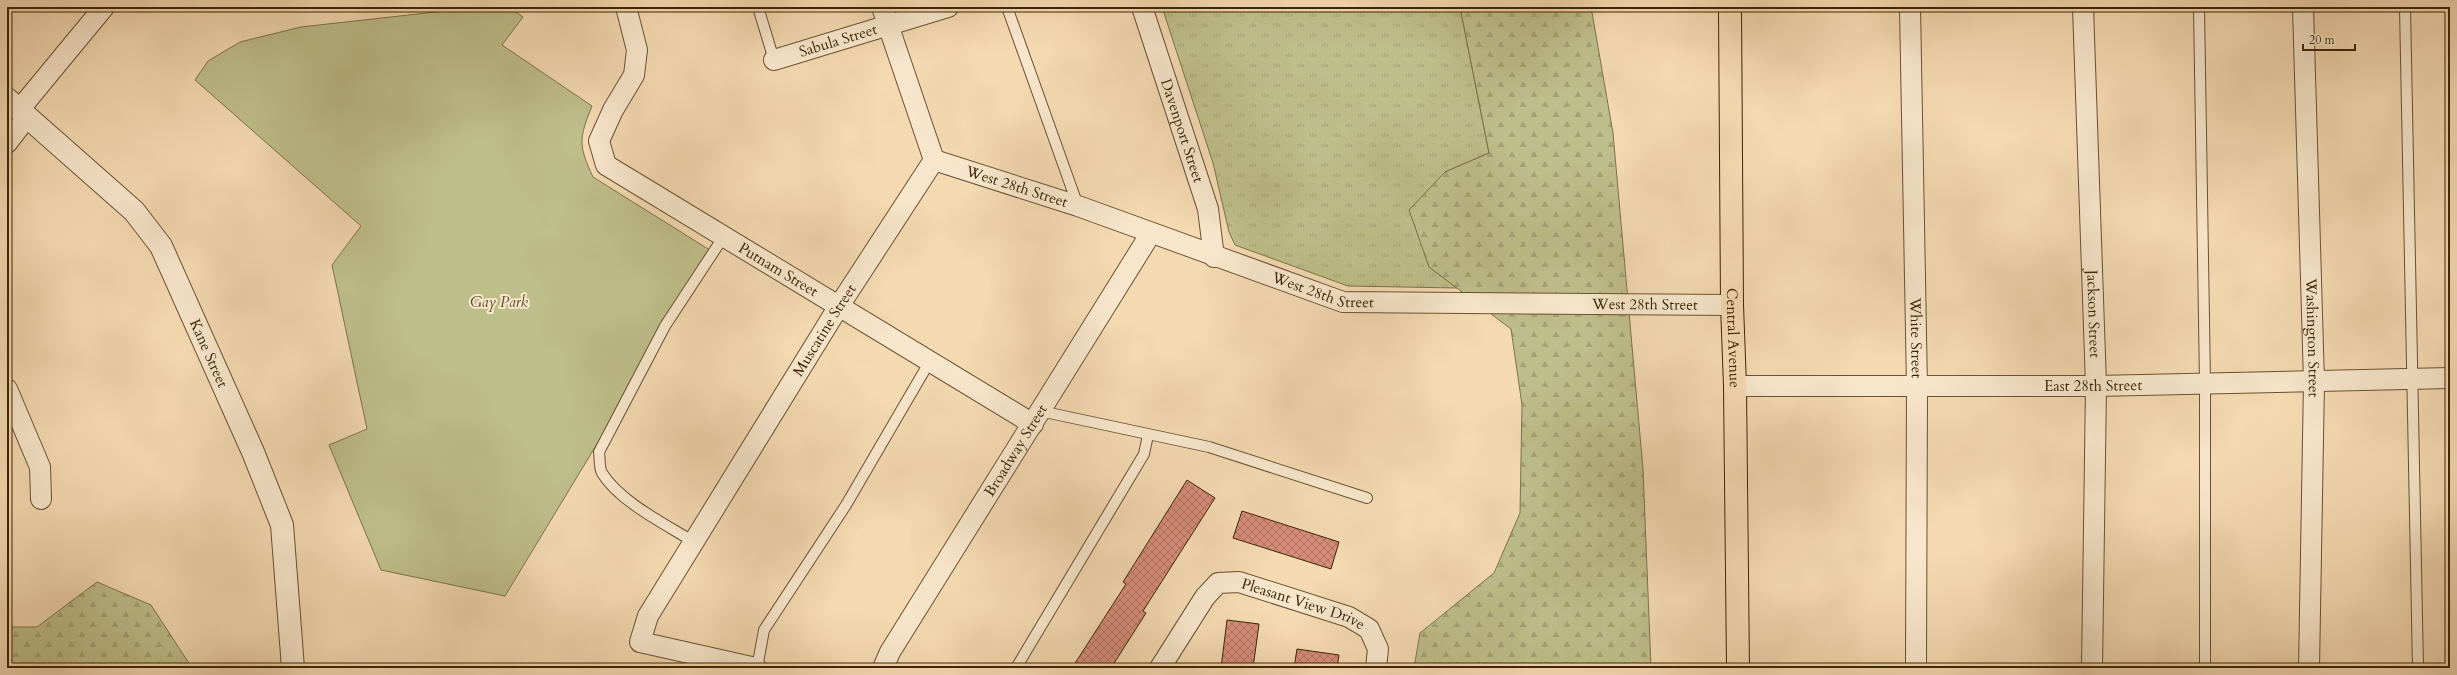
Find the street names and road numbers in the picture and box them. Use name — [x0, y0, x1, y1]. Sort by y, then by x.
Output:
street label: Sabula Street — [797, 19, 880, 62]
street label: Davenport Street — [1156, 76, 1209, 185]
street label: West 28th Street — [963, 161, 1071, 212]
street label: Putnam Street — [735, 238, 822, 301]
street label: West 28th Street — [1268, 267, 1374, 312]
street label: Jackson Street — [2082, 267, 2105, 359]
street label: Washington Street — [2301, 277, 2324, 398]
street label: Muscatine Street — [788, 280, 861, 380]
street label: Central Avenue — [1722, 288, 1745, 389]
street label: West 28th Street — [1591, 294, 1698, 315]
street label: White Street — [1905, 296, 1927, 379]
street label: Kane Street — [185, 316, 233, 391]
street label: East 28th Street — [2044, 375, 2143, 396]
street label: Broadway Street — [979, 400, 1052, 500]
street label: Pleasant View Drive — [1239, 573, 1369, 634]

